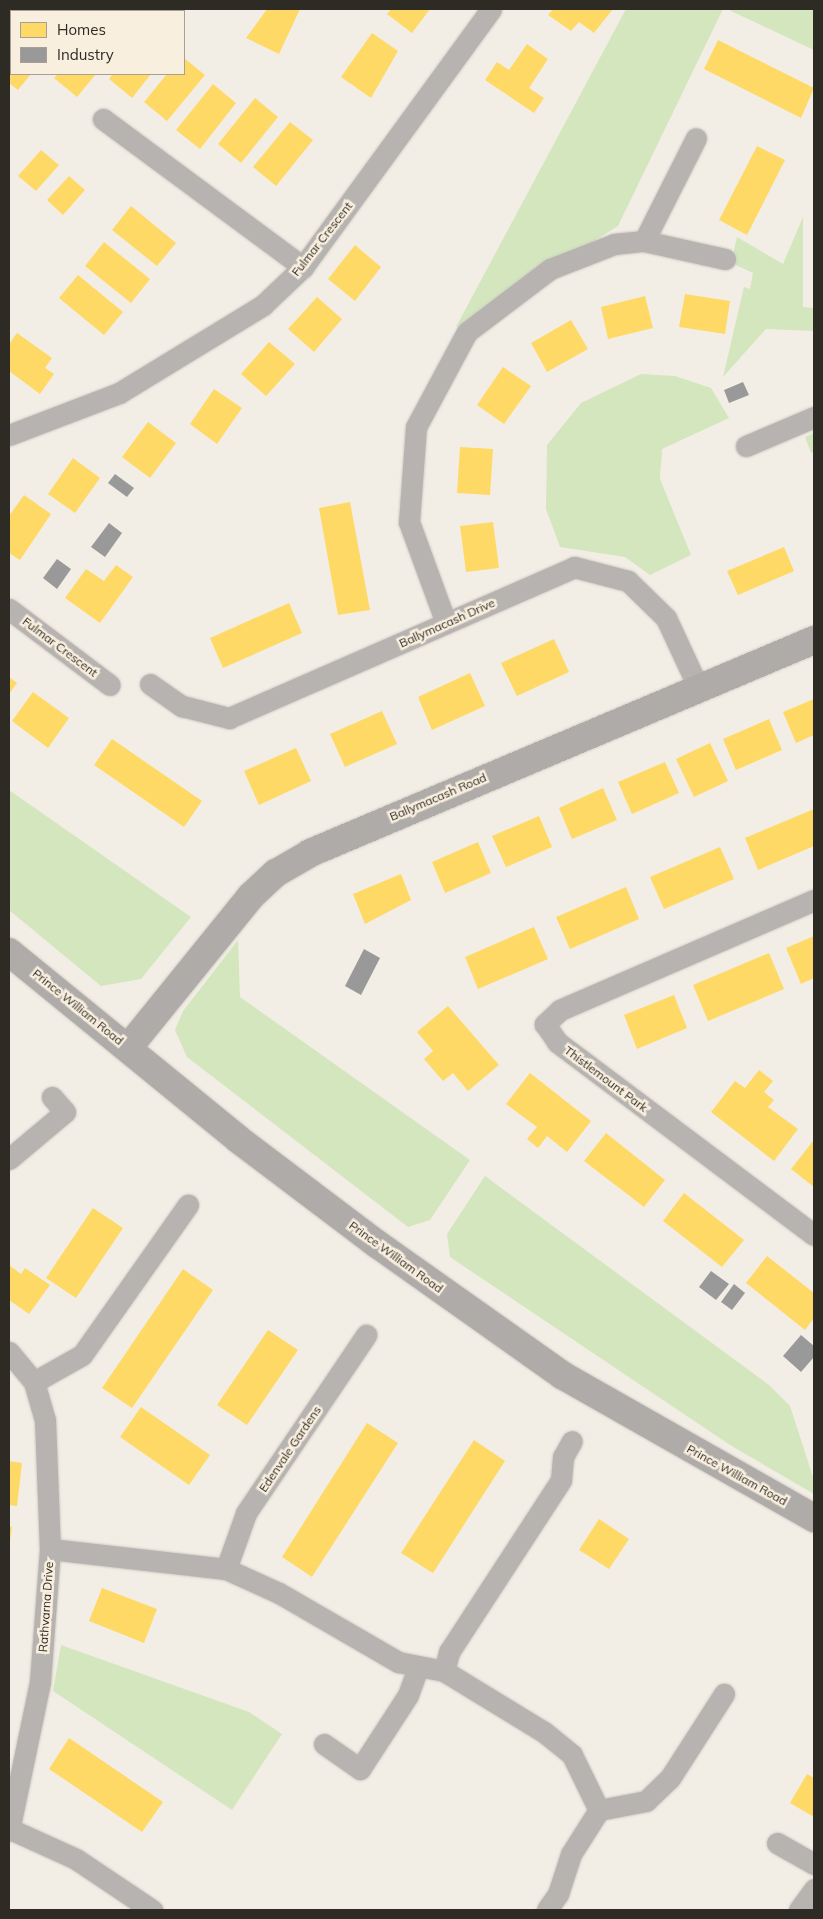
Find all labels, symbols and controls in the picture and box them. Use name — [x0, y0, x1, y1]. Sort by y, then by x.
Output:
legend — [10, 10, 185, 75]
text: Homes — [57, 20, 106, 39]
text: Industry — [57, 45, 114, 64]
street label: Fulmar Crescent — [289, 199, 355, 279]
street label: Ballymacash Drive — [397, 595, 497, 651]
street label: Fulmar Crescent — [20, 614, 100, 680]
street label: Ballymacash Road — [387, 770, 489, 824]
street label: Prince William Road — [30, 966, 126, 1048]
street label: Thistlemount Park — [562, 1043, 650, 1115]
street label: Prince William Road — [346, 1218, 446, 1296]
street label: Edenvale Gardens — [256, 1403, 324, 1495]
street label: Prince William Road — [684, 1441, 790, 1509]
street label: Rathvarna Drive — [36, 1561, 56, 1653]

